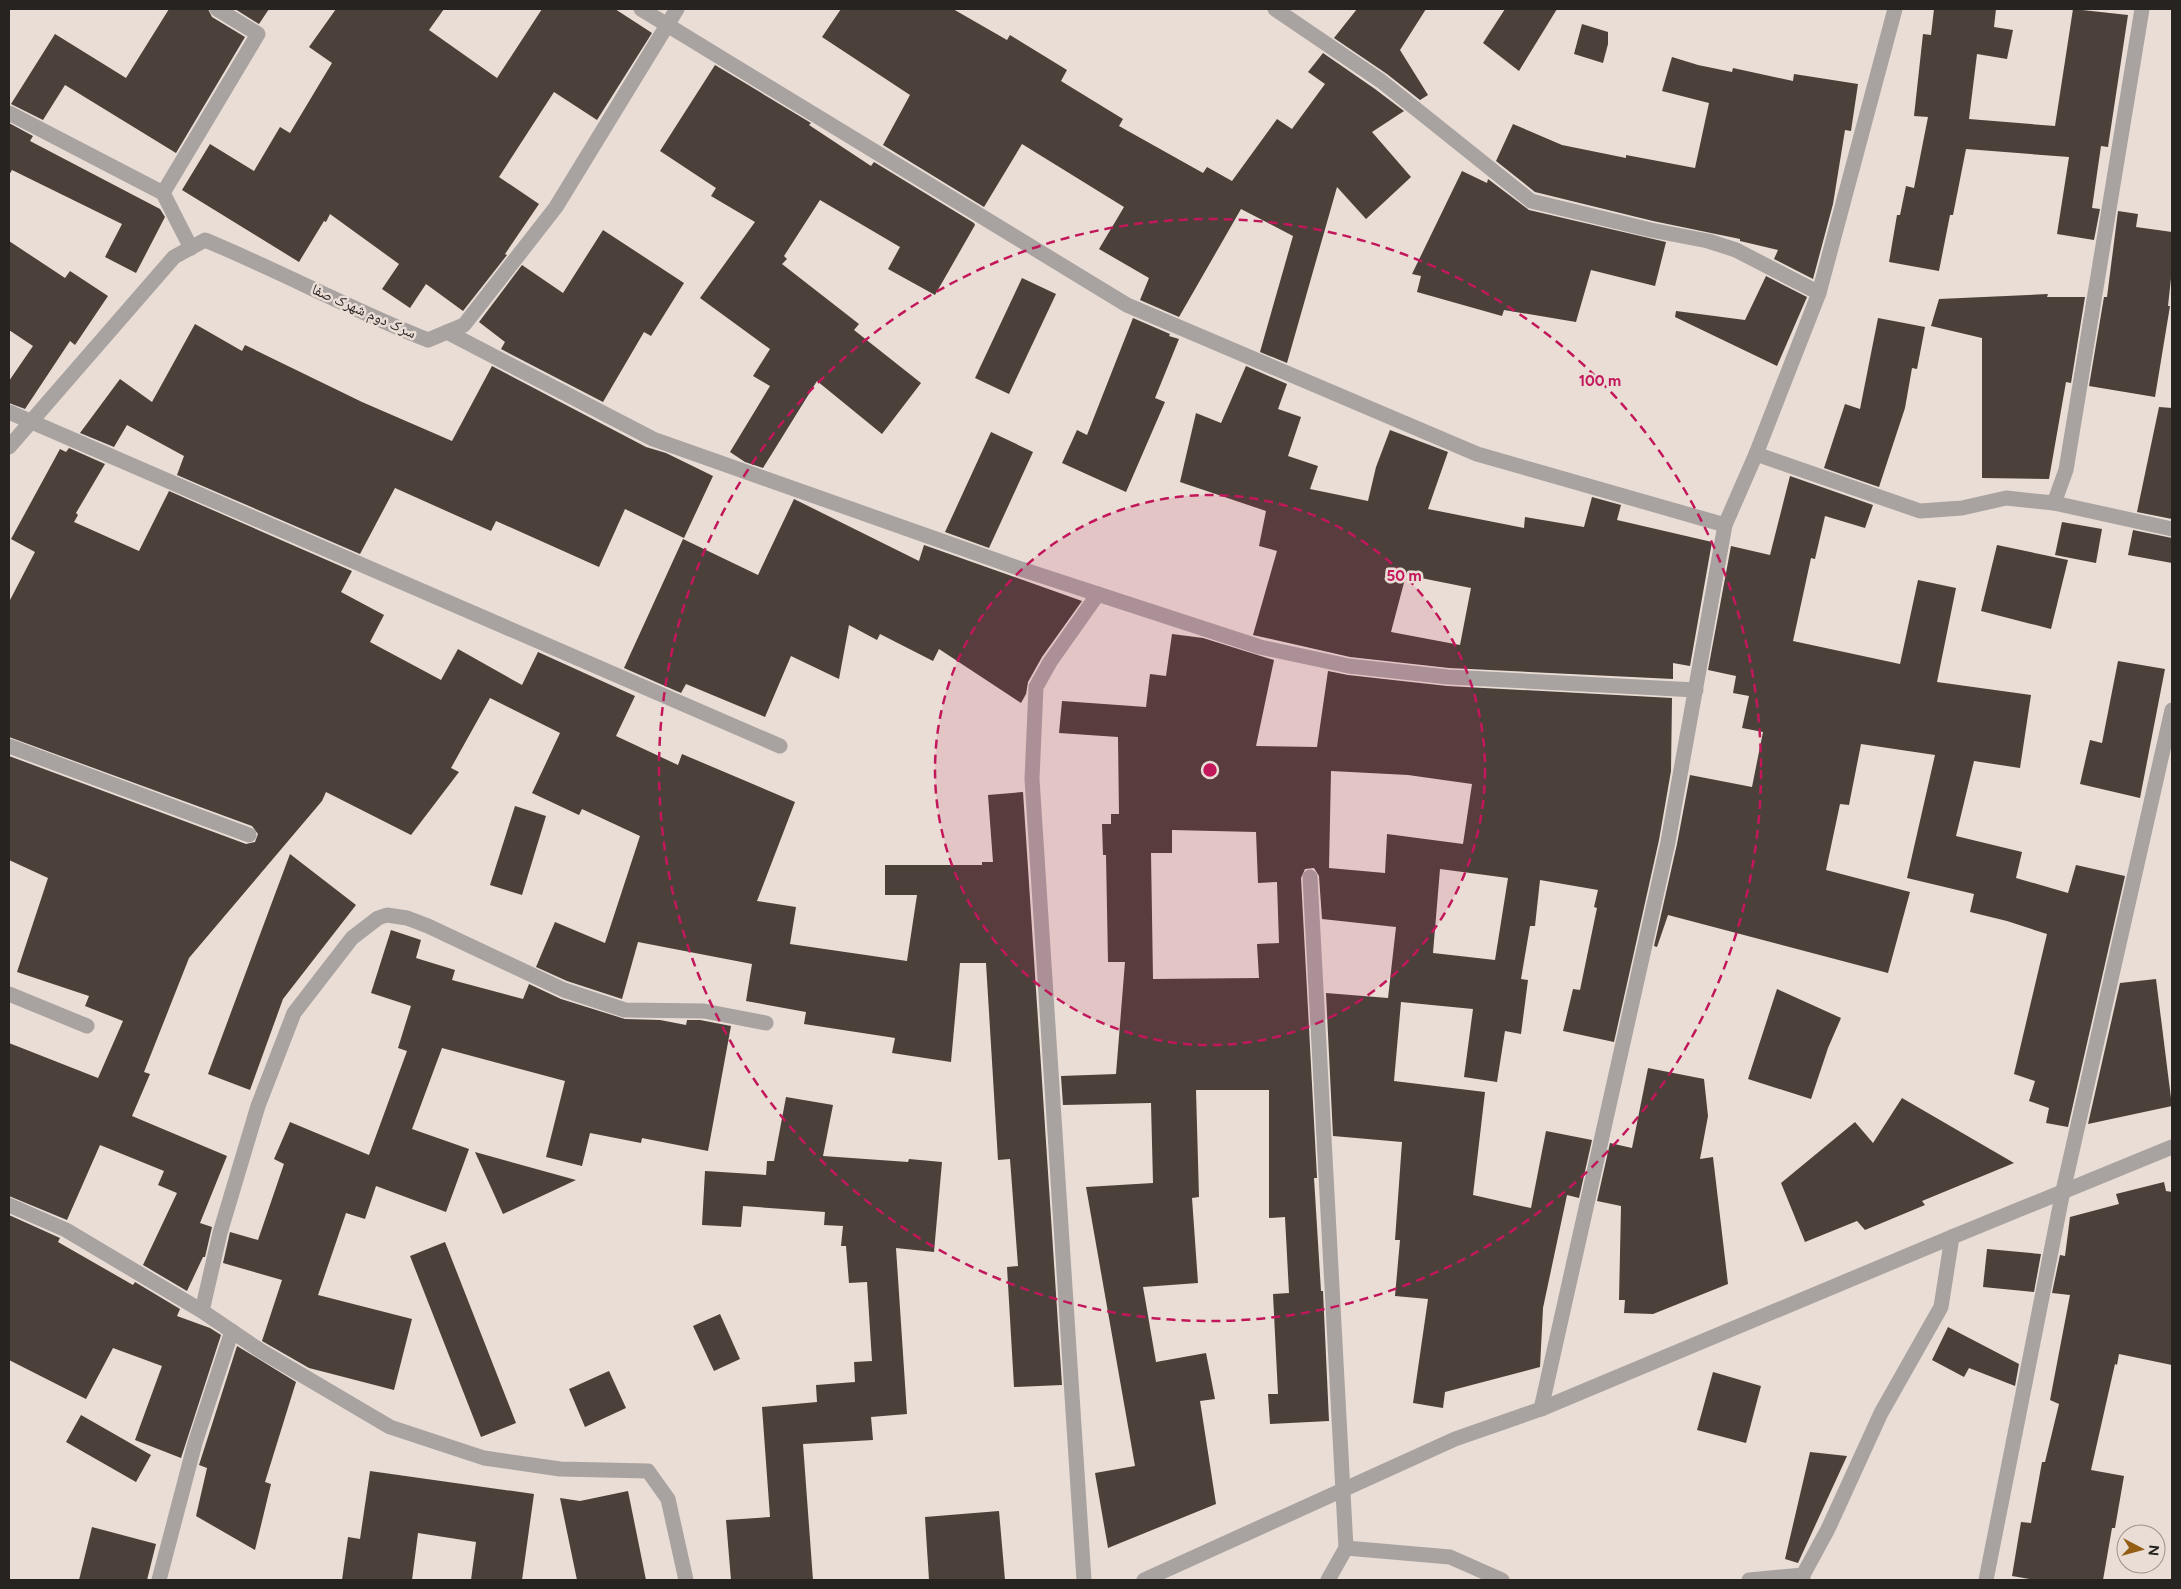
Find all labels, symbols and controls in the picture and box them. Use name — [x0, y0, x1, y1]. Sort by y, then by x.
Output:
street label: سرک دوم شهرک صفا — [309, 280, 419, 343]
text: 100 m — [1579, 372, 1621, 390]
text: 50 m — [1386, 567, 1422, 585]
centre of rings — [1201, 761, 1219, 779]
north arrow — [2116, 1524, 2166, 1574]
text: N — [2144, 1544, 2162, 1557]

